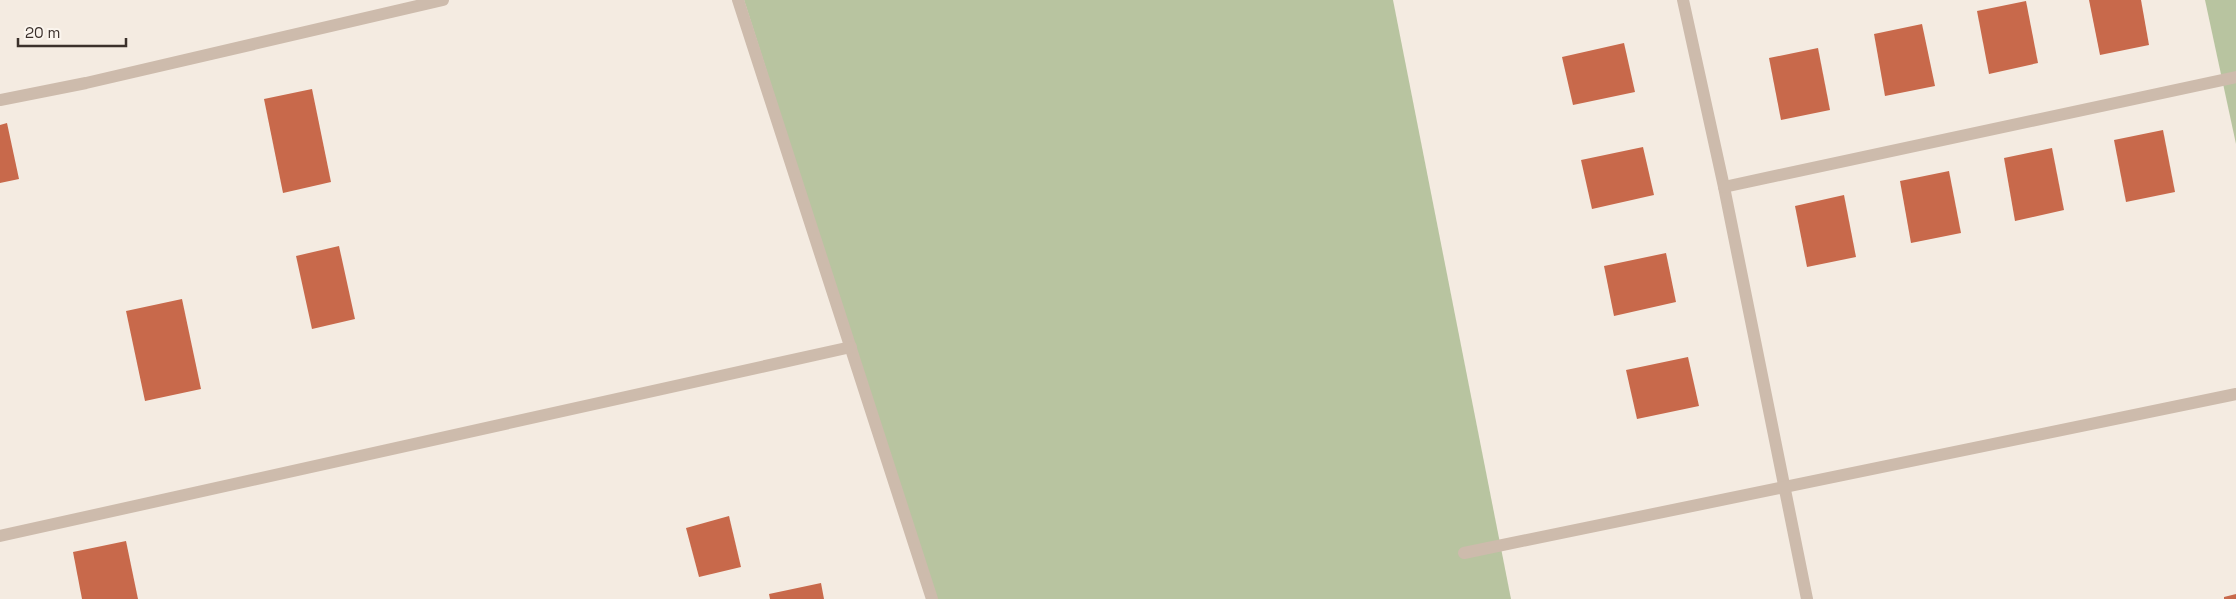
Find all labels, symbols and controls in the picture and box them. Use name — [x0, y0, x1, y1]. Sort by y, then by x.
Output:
scale bar — [18, 15, 125, 47]
text: 20 m — [25, 23, 60, 42]

